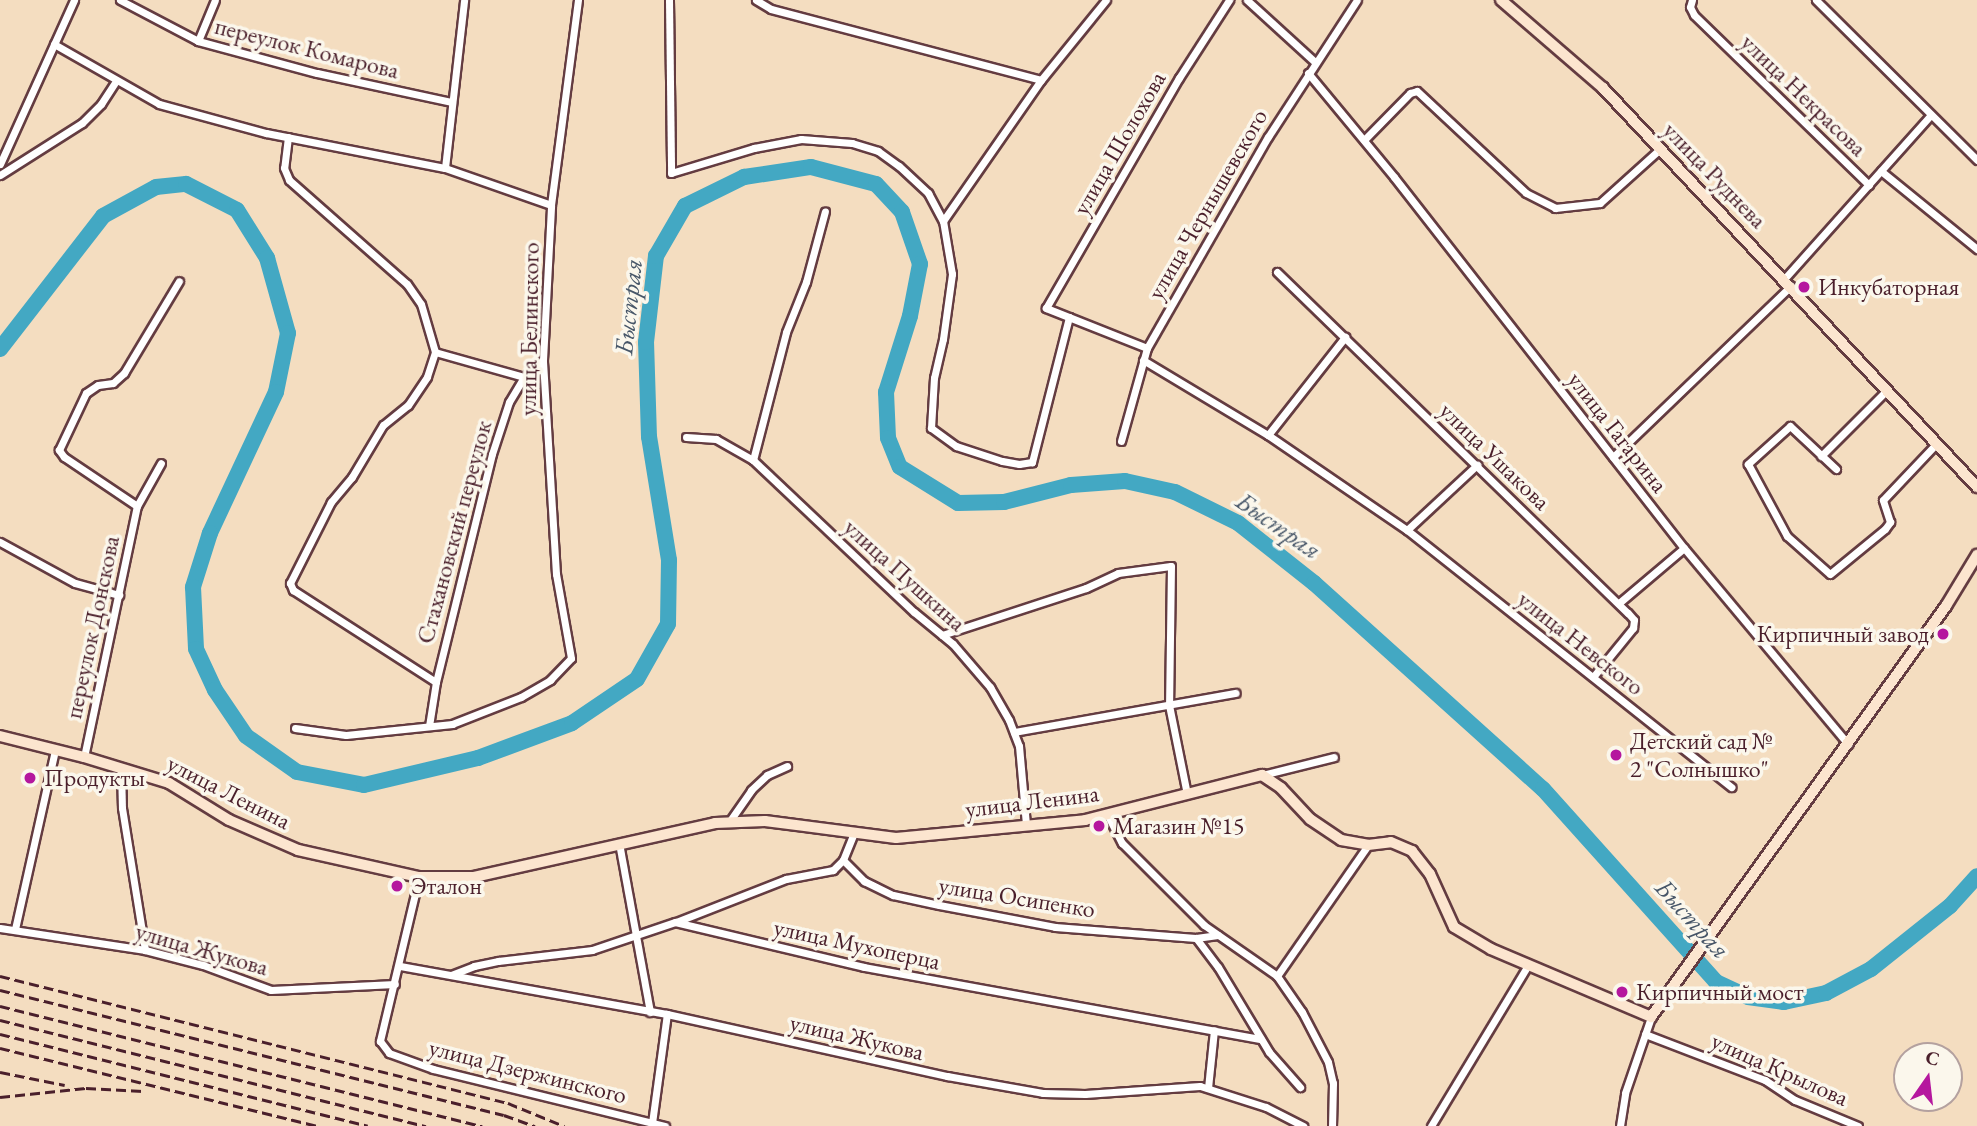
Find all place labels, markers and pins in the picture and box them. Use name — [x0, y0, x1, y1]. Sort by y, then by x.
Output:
place label: Инкубаторная — [1818, 273, 1959, 301]
marker: Инкубаторная — [1796, 279, 1812, 295]
place label: Кирпичный завод — [1757, 620, 1929, 648]
marker: Кирпичный завод — [1935, 626, 1951, 642]
place label: Детский сад № 2 "Солнышко" — [1630, 727, 1773, 783]
marker: Детский сад № 2 "Солнышко" — [1608, 747, 1624, 763]
place label: Продукты — [44, 764, 145, 792]
marker: Продукты — [22, 770, 38, 786]
place label: Магазин №15 — [1113, 812, 1245, 840]
marker: Магазин №15 — [1091, 818, 1107, 834]
place label: Эталон — [411, 872, 482, 900]
marker: Эталон — [389, 878, 405, 894]
place label: Кирпичный мост — [1636, 978, 1804, 1006]
marker: Кирпичный мост — [1614, 984, 1630, 1000]

